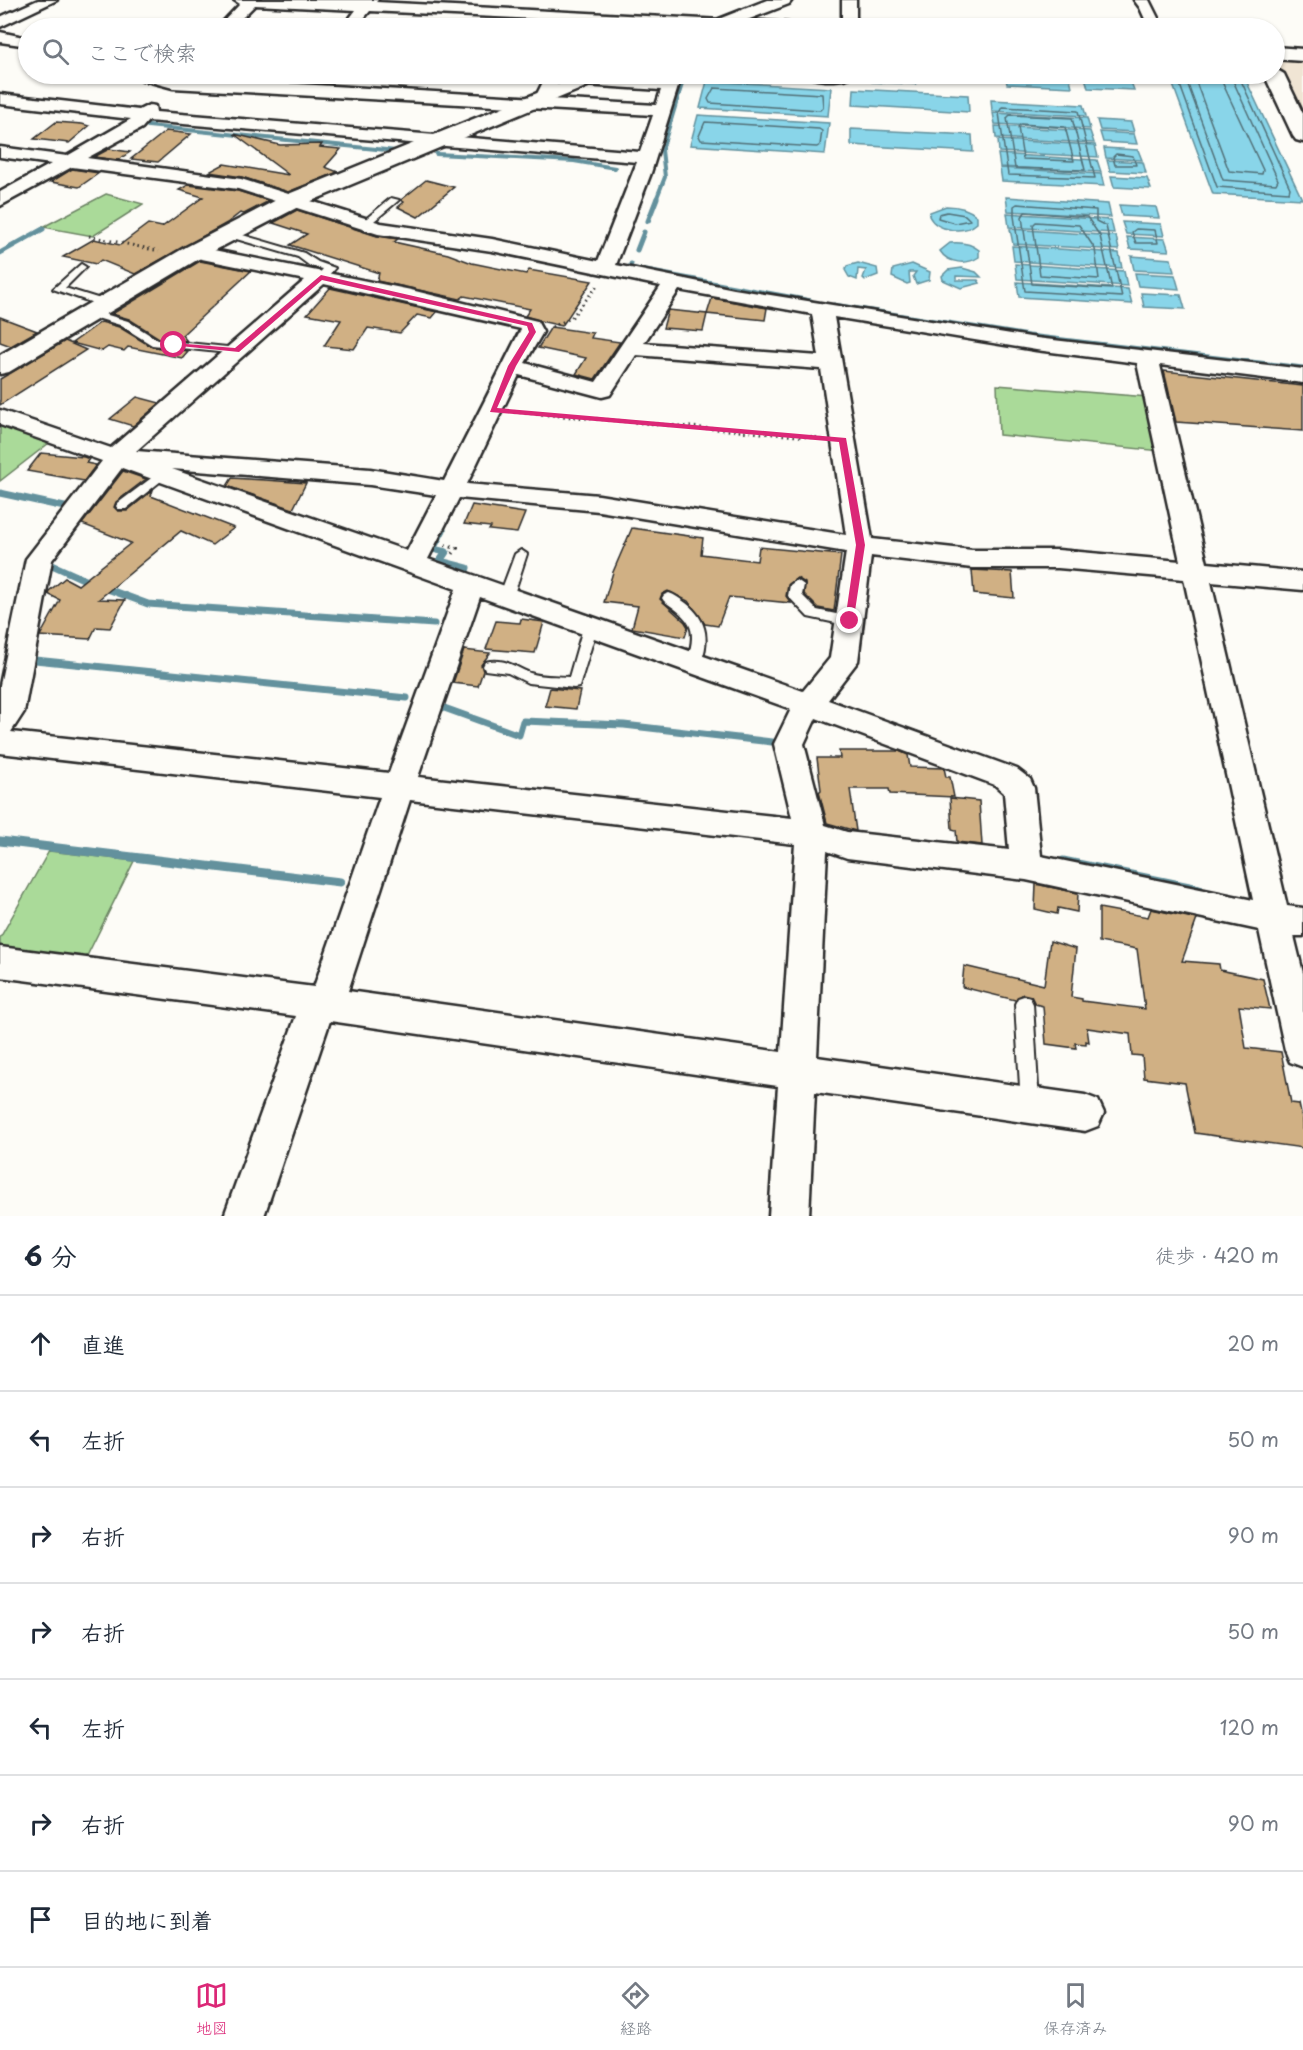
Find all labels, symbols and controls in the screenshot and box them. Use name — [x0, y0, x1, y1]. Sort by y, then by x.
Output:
search box — [18, 18, 1285, 84]
icon: search — [39, 35, 72, 68]
text: ここで検索 — [87, 35, 197, 68]
route start — [160, 331, 186, 357]
route end — [836, 607, 862, 633]
text: 6 分 — [24, 1236, 77, 1275]
text: 徒歩 · 420 m — [1155, 1240, 1279, 1270]
icon: ahead — [24, 1327, 57, 1360]
text: 直進 — [81, 1327, 125, 1360]
text: 20 m — [1227, 1328, 1279, 1358]
icon: left — [24, 1423, 57, 1456]
text: 左折 — [81, 1423, 125, 1456]
text: 50 m — [1227, 1424, 1279, 1454]
icon: right — [24, 1519, 57, 1552]
text: 右折 — [81, 1519, 125, 1552]
text: 90 m — [1228, 1520, 1279, 1550]
icon: right — [24, 1615, 57, 1648]
text: 右折 — [81, 1615, 125, 1648]
text: 50 m — [1227, 1616, 1279, 1646]
icon: left — [24, 1711, 57, 1744]
text: 左折 — [81, 1711, 125, 1744]
text: 120 m — [1220, 1712, 1279, 1742]
icon: right — [24, 1807, 57, 1840]
text: 右折 — [81, 1807, 125, 1840]
text: 90 m — [1228, 1808, 1279, 1838]
icon: arrive — [24, 1903, 57, 1936]
text: 目的地に到着 — [81, 1903, 213, 1936]
tab: 地図 — [195, 1979, 228, 2039]
tab: 経路 — [619, 1979, 652, 2039]
tab: 保存済み — [1043, 1979, 1107, 2039]

